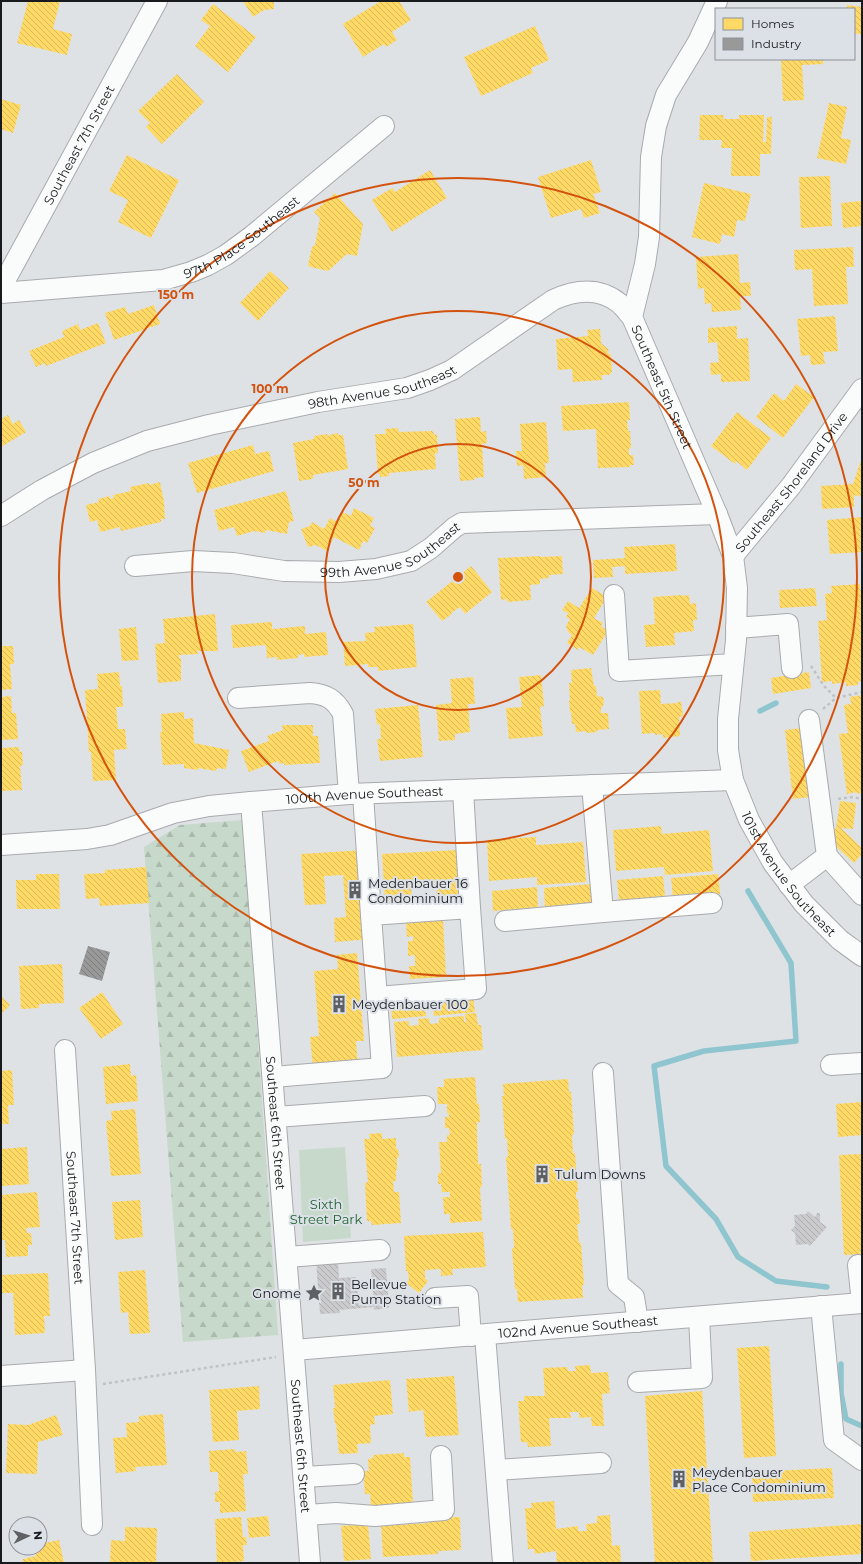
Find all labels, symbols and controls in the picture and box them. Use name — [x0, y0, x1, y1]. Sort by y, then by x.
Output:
legend — [715, 8, 855, 60]
text: Homes — [751, 16, 794, 31]
text: Industry — [751, 36, 801, 51]
street label: Southeast 7th Street — [40, 82, 118, 207]
street label: 97th Place Southeast — [182, 192, 302, 282]
text: 150 m — [158, 287, 194, 302]
street label: Southeast 5th Street — [628, 322, 696, 451]
street label: 98th Avenue Southeast — [306, 361, 459, 412]
text: 100 m — [252, 381, 288, 396]
street label: Southeast Shoreland Drive — [731, 409, 851, 556]
text: 50 m — [348, 475, 380, 490]
street label: 99th Avenue Southeast — [320, 518, 463, 580]
centre of rings — [451, 570, 465, 584]
street label: 100th Avenue Southeast — [285, 783, 444, 807]
street label: 101st Avenue Southeast — [738, 809, 840, 940]
place label: Medenbauer 16 Condominium — [368, 875, 468, 906]
building icon: Medenbauer 16 Condominium — [345, 880, 365, 900]
building icon: Meydenbauer 100 — [329, 994, 349, 1014]
place label: Meydenbauer 100 — [352, 996, 468, 1012]
street label: Southeast 6th Street — [263, 1056, 289, 1191]
street label: Southeast 7th Street — [63, 1150, 88, 1285]
building icon: Tulum Downs — [532, 1164, 552, 1184]
place label: Tulum Downs — [555, 1166, 646, 1182]
park label: Sixth Street Park — [290, 1196, 362, 1227]
place label: Bellevue Pump Station — [351, 1276, 441, 1307]
building icon: Bellevue Pump Station — [328, 1281, 348, 1301]
place icon: Gnome — [304, 1283, 324, 1303]
place label: Gnome — [252, 1285, 301, 1301]
street label: 102nd Avenue Southeast — [498, 1312, 659, 1341]
street label: Southeast 6th Street — [288, 1379, 314, 1514]
place label: Meydenbauer Place Condominium — [692, 1464, 826, 1495]
building icon: Meydenbauer Place Condominium — [669, 1469, 689, 1489]
north arrow — [8, 1516, 48, 1556]
text: N — [31, 1530, 45, 1540]

